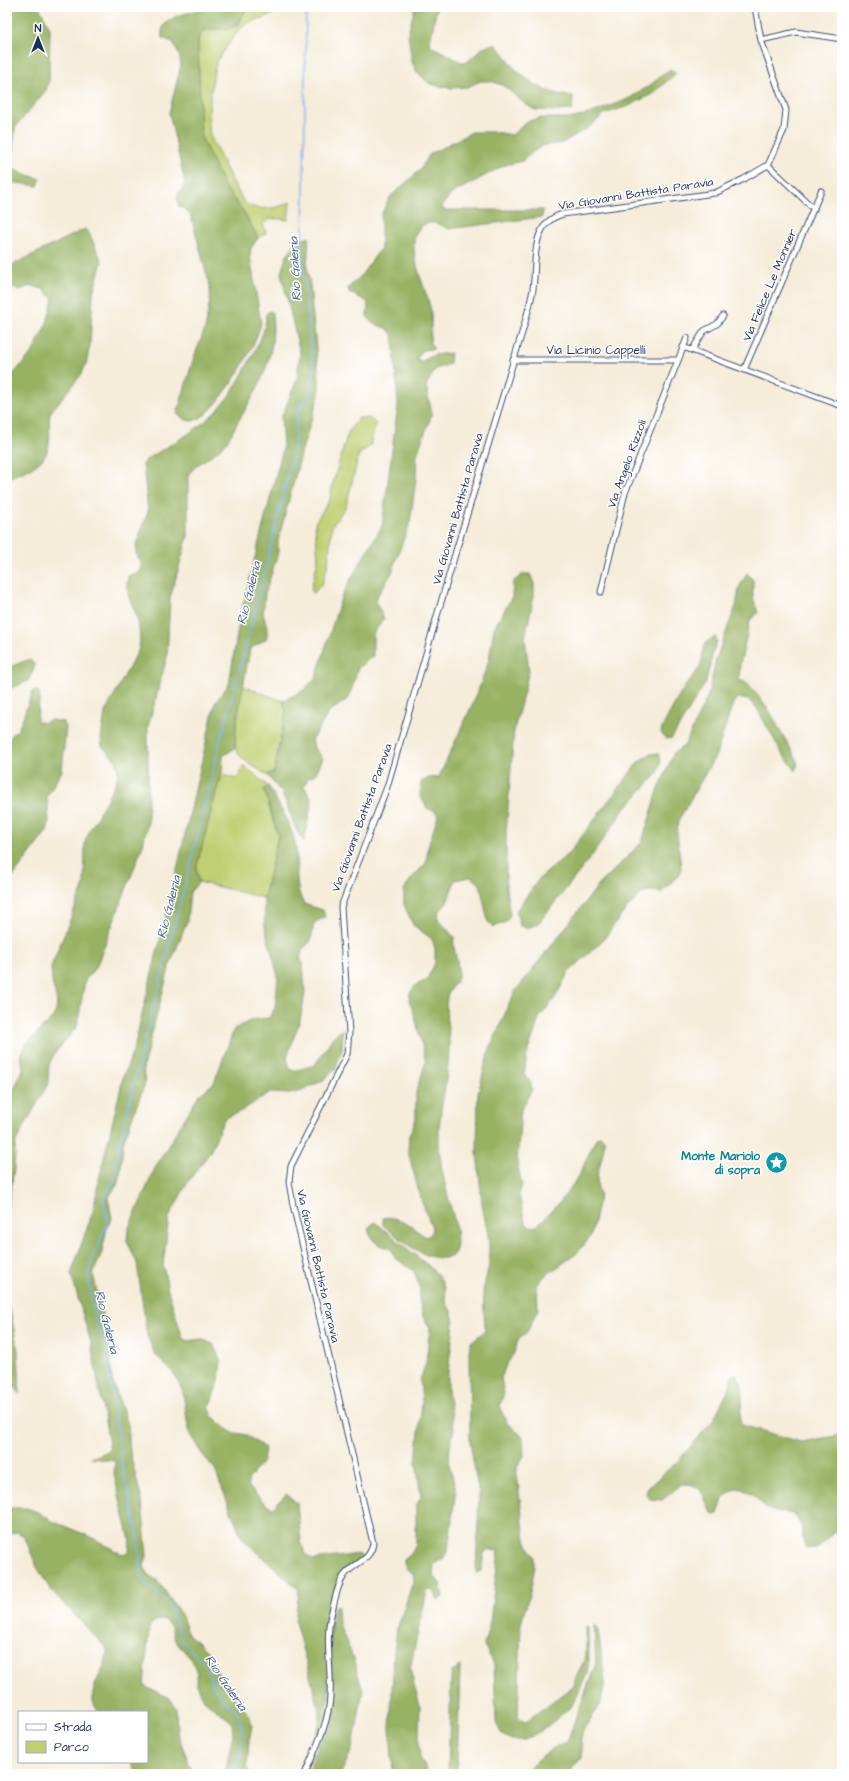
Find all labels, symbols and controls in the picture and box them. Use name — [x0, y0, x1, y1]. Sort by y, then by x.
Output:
north arrow — [18, 18, 58, 58]
text: N — [35, 21, 42, 36]
street label: Via Giovanni Battista Paravia — [557, 173, 715, 215]
street label: Via Felice Le Monnier — [739, 226, 802, 344]
water label: Rio Galeria — [284, 235, 306, 302]
street label: Via Licinio Cappelli — [546, 342, 646, 359]
street label: Via Angelo Rizzoli — [603, 417, 652, 511]
street label: Via Giovanni Battista Paravia — [428, 431, 488, 587]
water label: Rio Galeria — [233, 558, 266, 626]
street label: Via Giovanni Battista Paravia — [327, 741, 397, 895]
water label: Rio Galeria — [153, 872, 186, 940]
place label: Monte Mariolo di sopra — [681, 1148, 761, 1180]
place icon: Monte Mariolo di sopra — [763, 1150, 789, 1176]
street label: Via Giovanni Battista Paravia — [292, 1188, 344, 1344]
water label: Rio Galeria — [91, 1289, 124, 1357]
water label: Rio Galeria — [201, 1651, 252, 1716]
legend — [18, 1711, 148, 1763]
text: Strada — [54, 1719, 92, 1736]
text: Parco — [54, 1739, 89, 1756]

